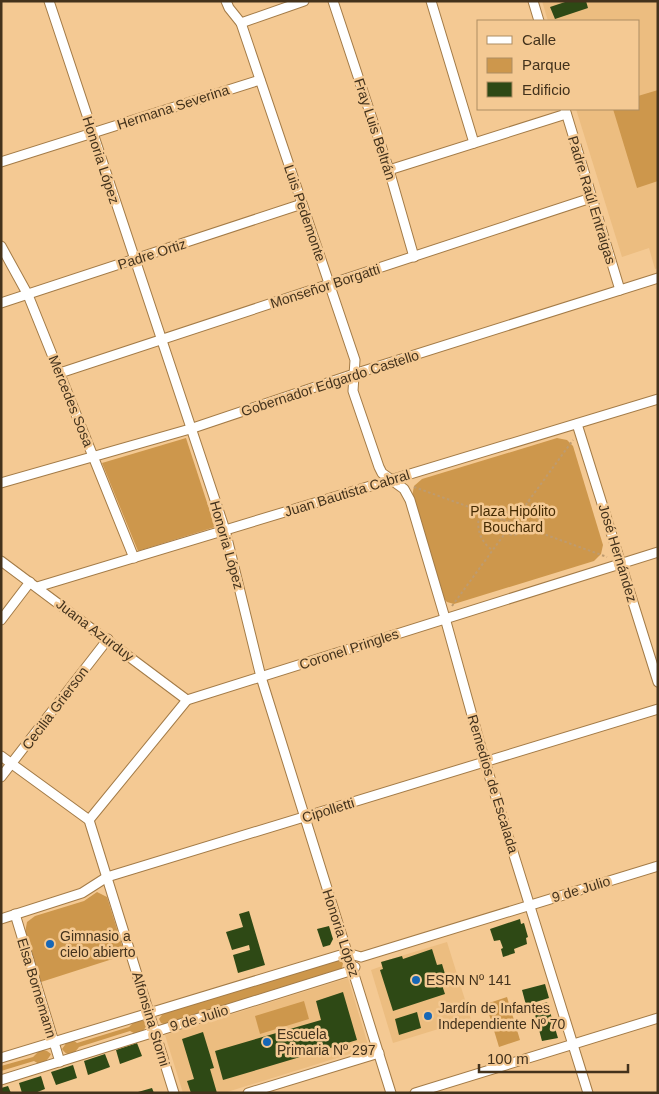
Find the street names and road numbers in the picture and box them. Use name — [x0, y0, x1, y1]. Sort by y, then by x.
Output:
street label: Fray Luis Beltrán — [351, 76, 399, 182]
street label: Hermana Severina — [115, 81, 231, 133]
street label: Honoria López — [79, 114, 123, 206]
street label: Padre Raúl Entraigas — [565, 134, 619, 266]
street label: Luis Pedemonte — [281, 163, 329, 264]
street label: Padre Ortiz — [116, 235, 188, 273]
street label: Monseñor Borgatti — [268, 261, 382, 311]
street label: Gobernador Edgardo Castello — [239, 347, 421, 419]
street label: Mercedes Sosa — [45, 353, 97, 449]
street label: Juan Bautista Cabral — [283, 466, 411, 520]
street label: Honoria López — [207, 499, 247, 591]
street label: José Hernández — [595, 502, 641, 604]
street label: Juana Azurduy — [53, 596, 137, 664]
street label: Coronel Pringles — [297, 625, 401, 673]
street label: Cecilia Grierson — [19, 663, 91, 753]
street label: Remedios de Escalada — [464, 713, 522, 855]
street label: Cipolletti — [300, 794, 356, 826]
street label: 9 de Julio — [550, 873, 612, 905]
street label: Honoria López — [319, 887, 363, 979]
street label: Elsa Bornemann — [14, 936, 60, 1040]
street label: Alfonsina Storni — [129, 970, 173, 1068]
street label: 9 de Julio — [168, 1002, 230, 1034]

